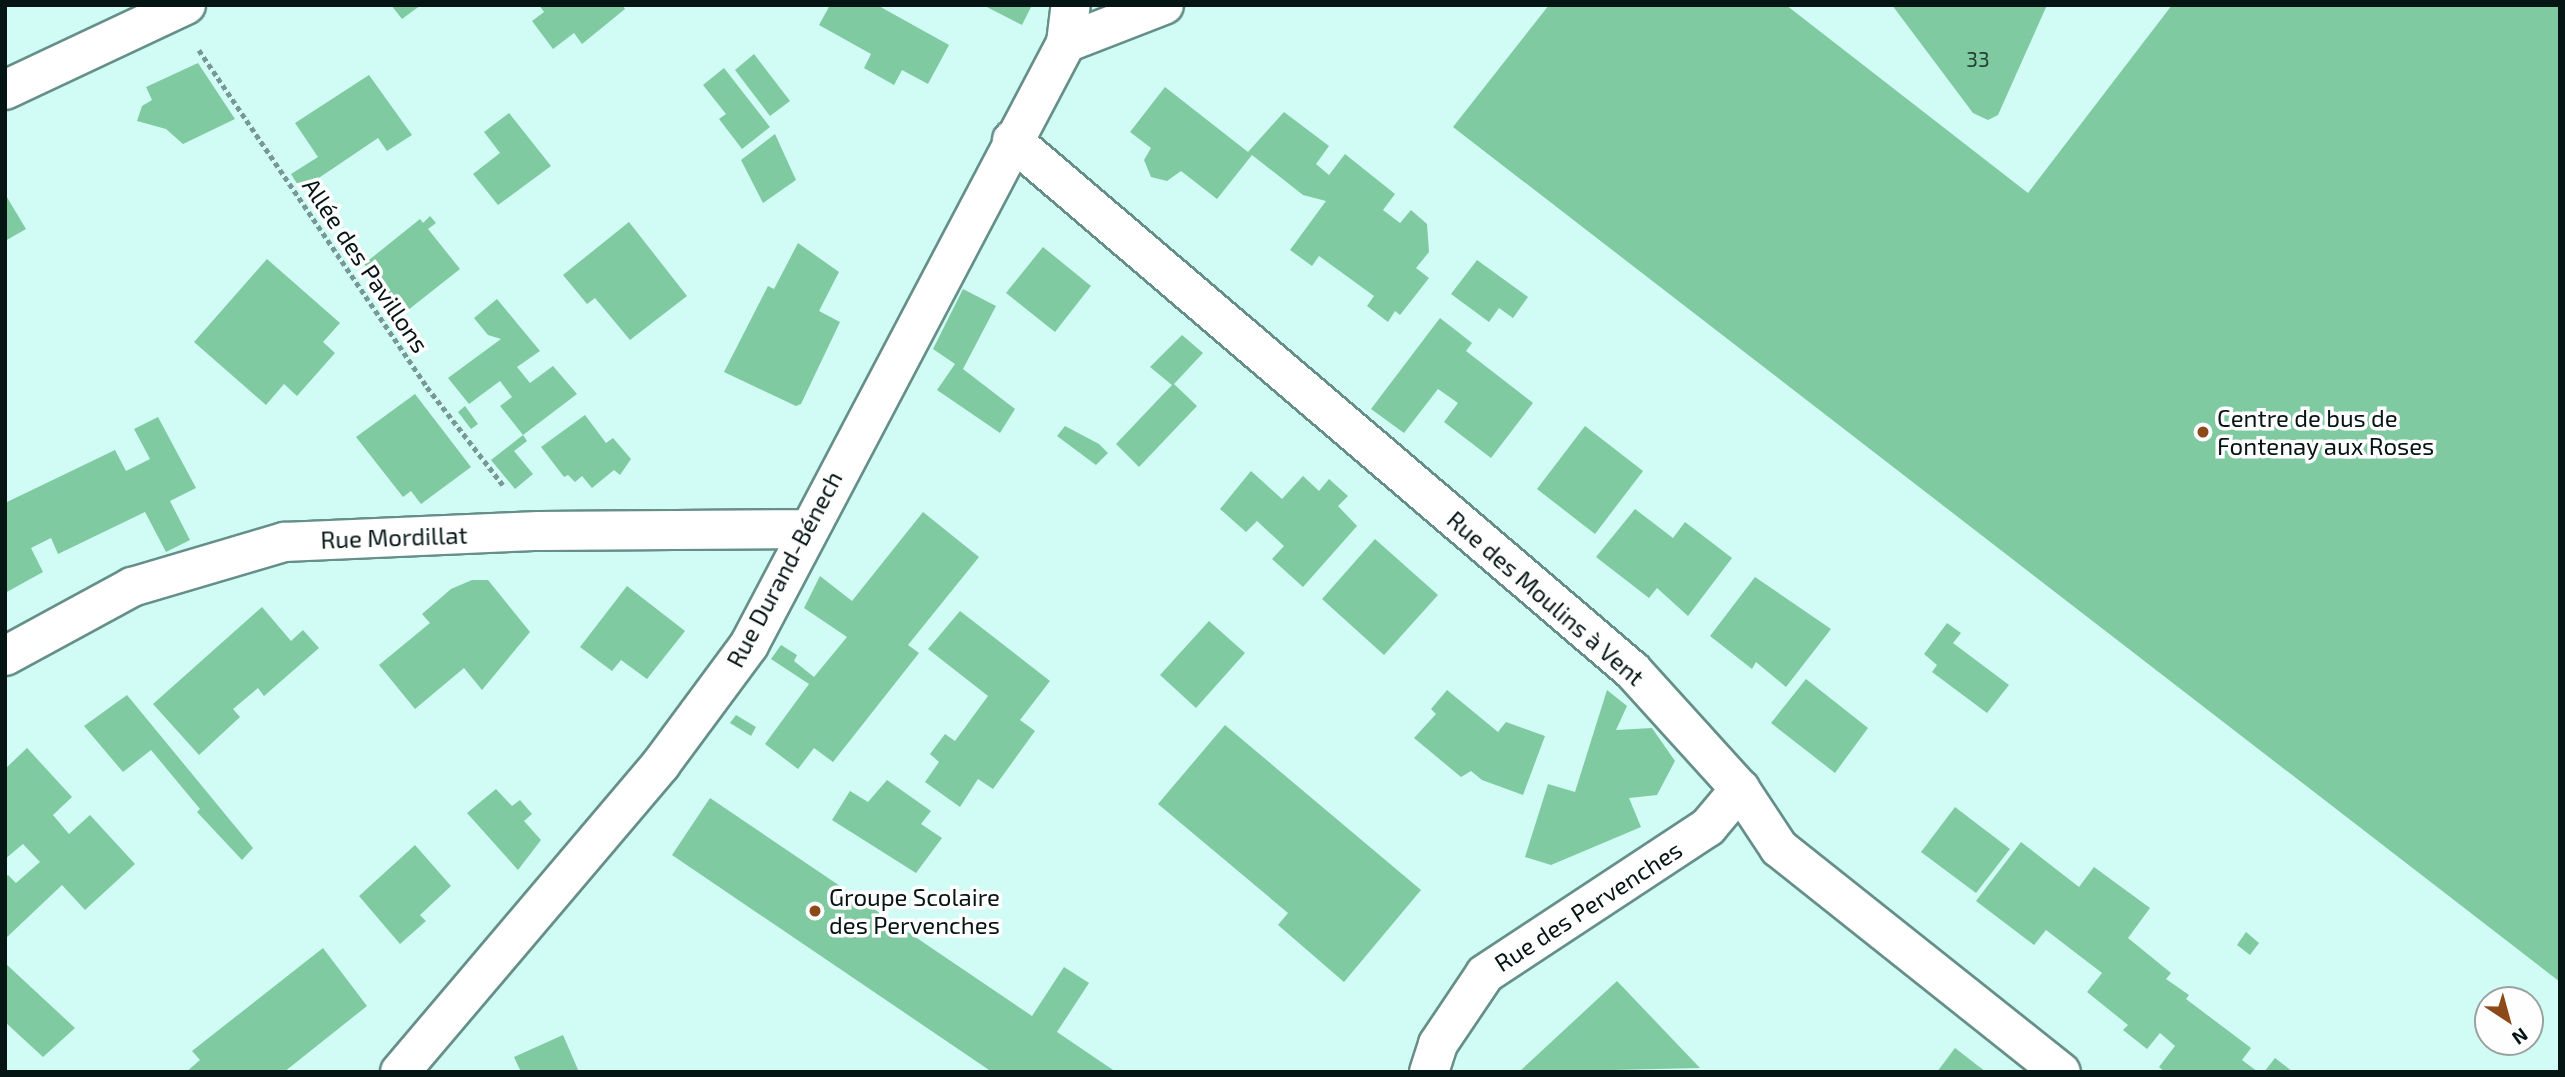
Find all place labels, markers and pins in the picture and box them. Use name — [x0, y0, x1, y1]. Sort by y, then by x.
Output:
place label: Centre de bus de Fontenay aux Roses — [2217, 404, 2435, 460]
marker: Centre de bus de Fontenay aux Roses — [2195, 424, 2211, 440]
place label: Groupe Scolaire des Pervenches — [829, 883, 1000, 939]
marker: Groupe Scolaire des Pervenches — [807, 903, 823, 919]

